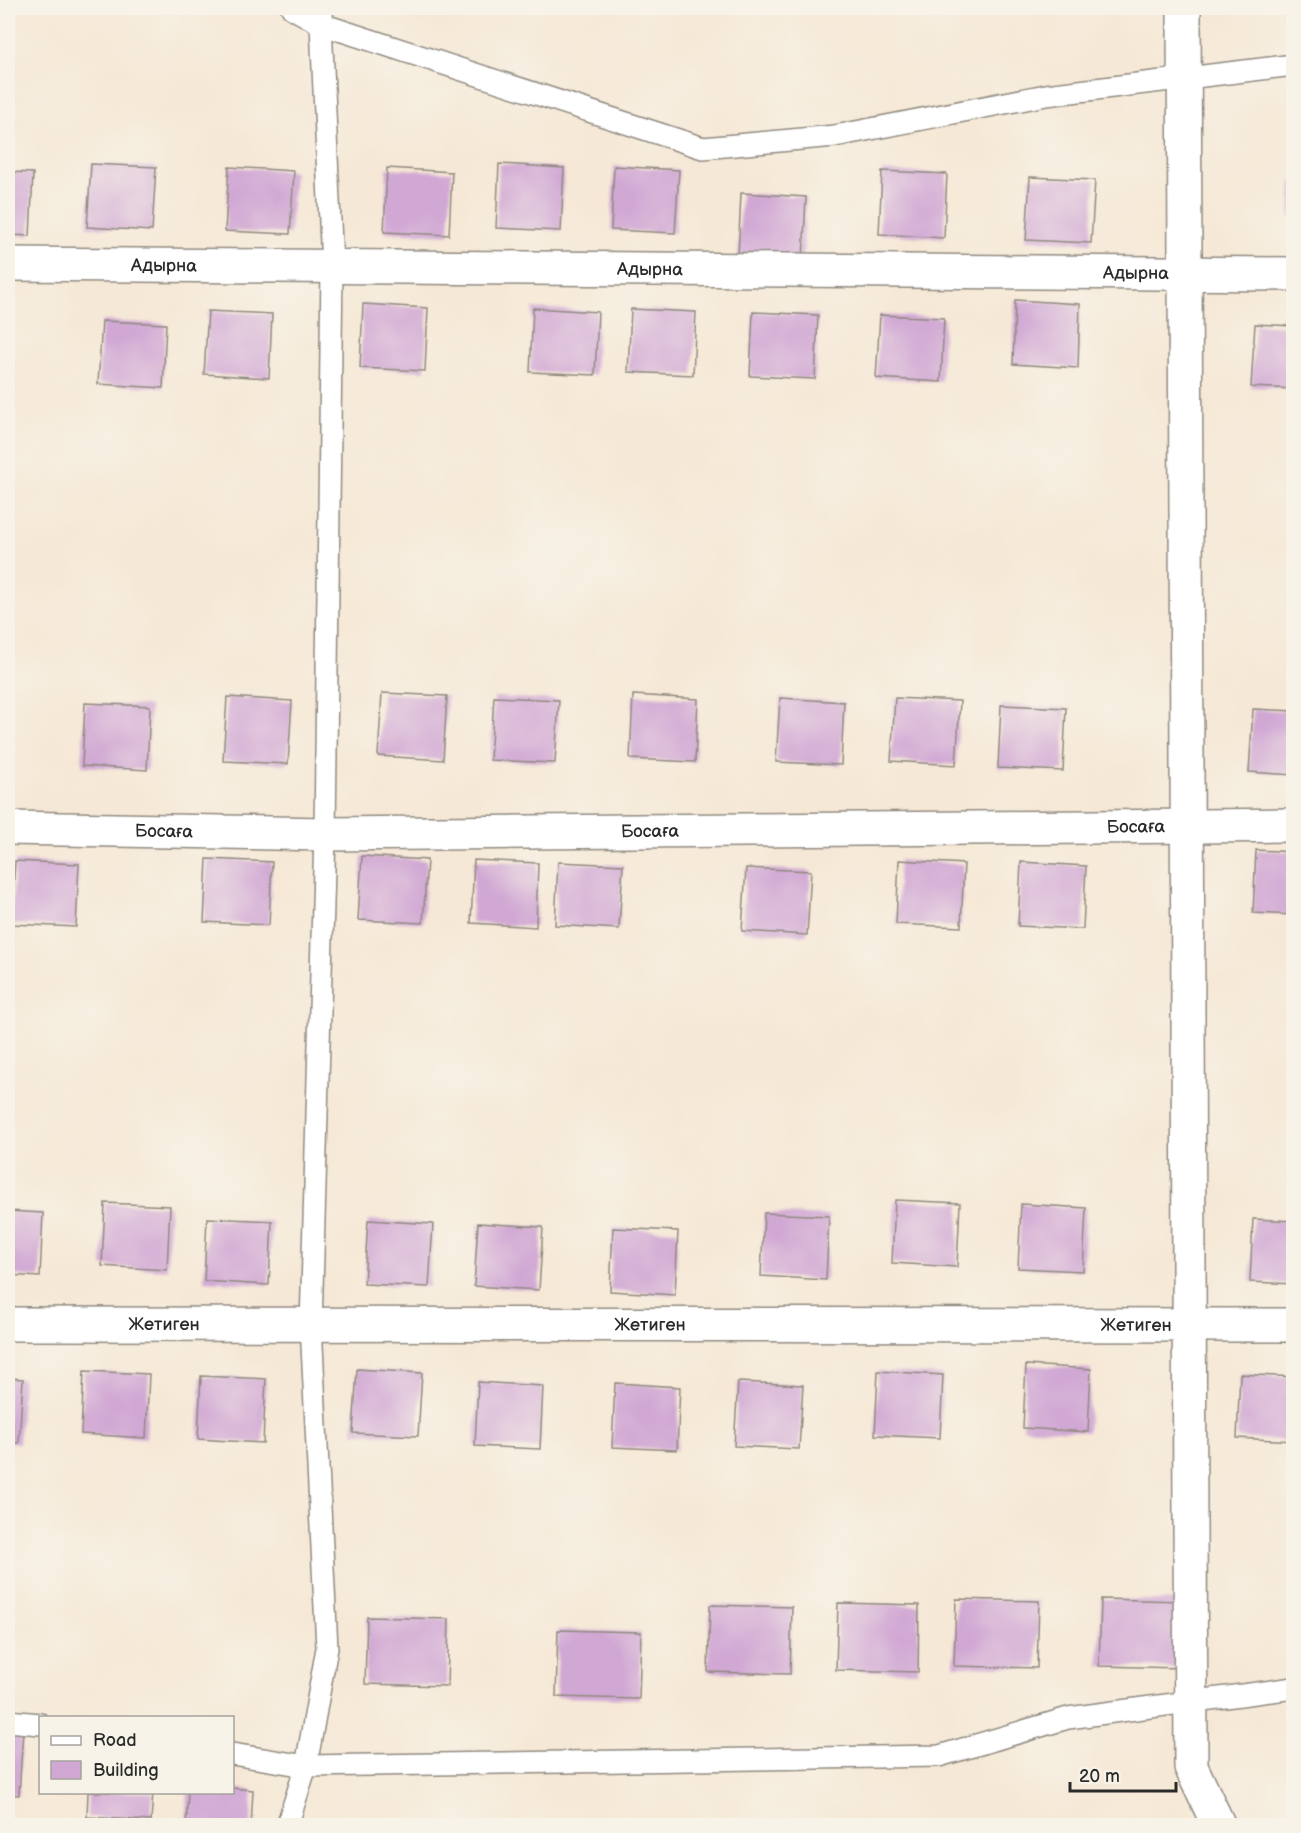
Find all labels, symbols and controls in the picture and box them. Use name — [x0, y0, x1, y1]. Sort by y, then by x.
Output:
street label: Адырна — [130, 255, 197, 276]
street label: Адырна — [616, 259, 683, 280]
street label: Адырна — [1102, 263, 1169, 284]
street label: Босаға — [1107, 816, 1165, 838]
street label: Босаға — [135, 820, 194, 843]
street label: Босаға — [621, 821, 679, 842]
street label: Жетиген — [128, 1314, 200, 1335]
street label: Жетиген — [614, 1314, 686, 1336]
street label: Жетиген — [1100, 1315, 1172, 1336]
legend — [39, 1716, 234, 1794]
text: Road — [93, 1730, 137, 1751]
scale bar — [1070, 1755, 1176, 1793]
text: Building — [93, 1760, 159, 1781]
text: 20 m — [1079, 1766, 1120, 1787]

